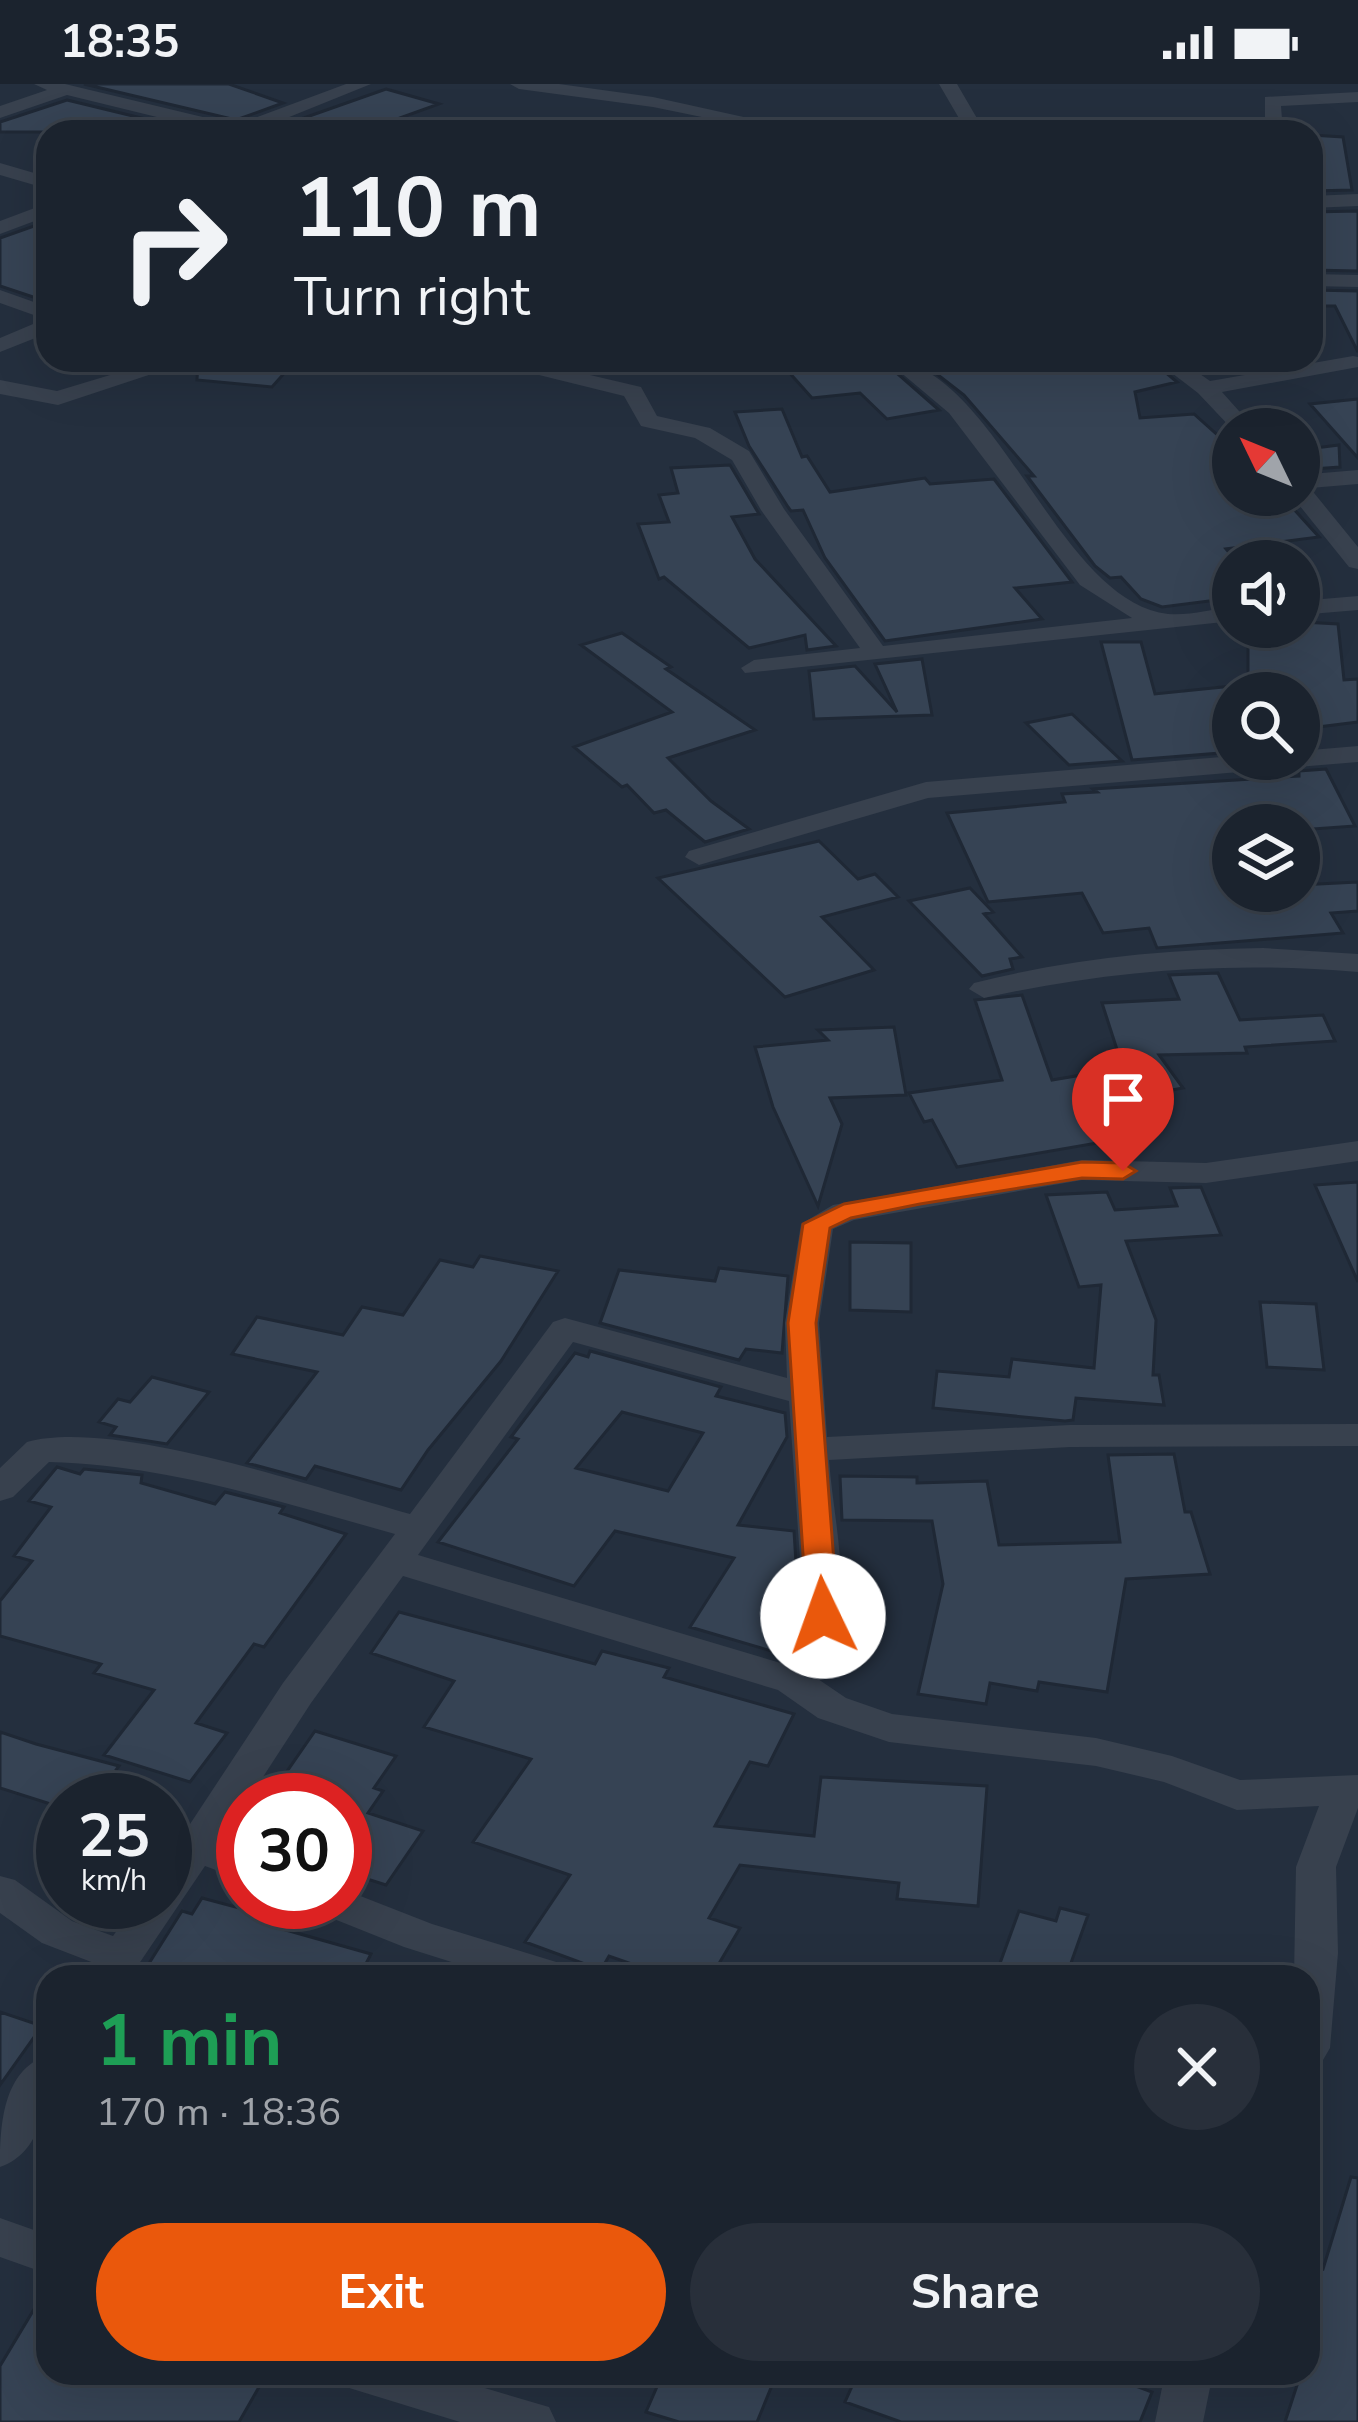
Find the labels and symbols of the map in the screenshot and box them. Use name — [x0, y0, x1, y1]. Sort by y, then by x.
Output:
north arrow — [1212, 408, 1320, 516]
pin — [1072, 1048, 1174, 1171]
position arrow — [760, 1553, 886, 1679]
speed limit sign: 30 — [216, 1773, 372, 1929]

